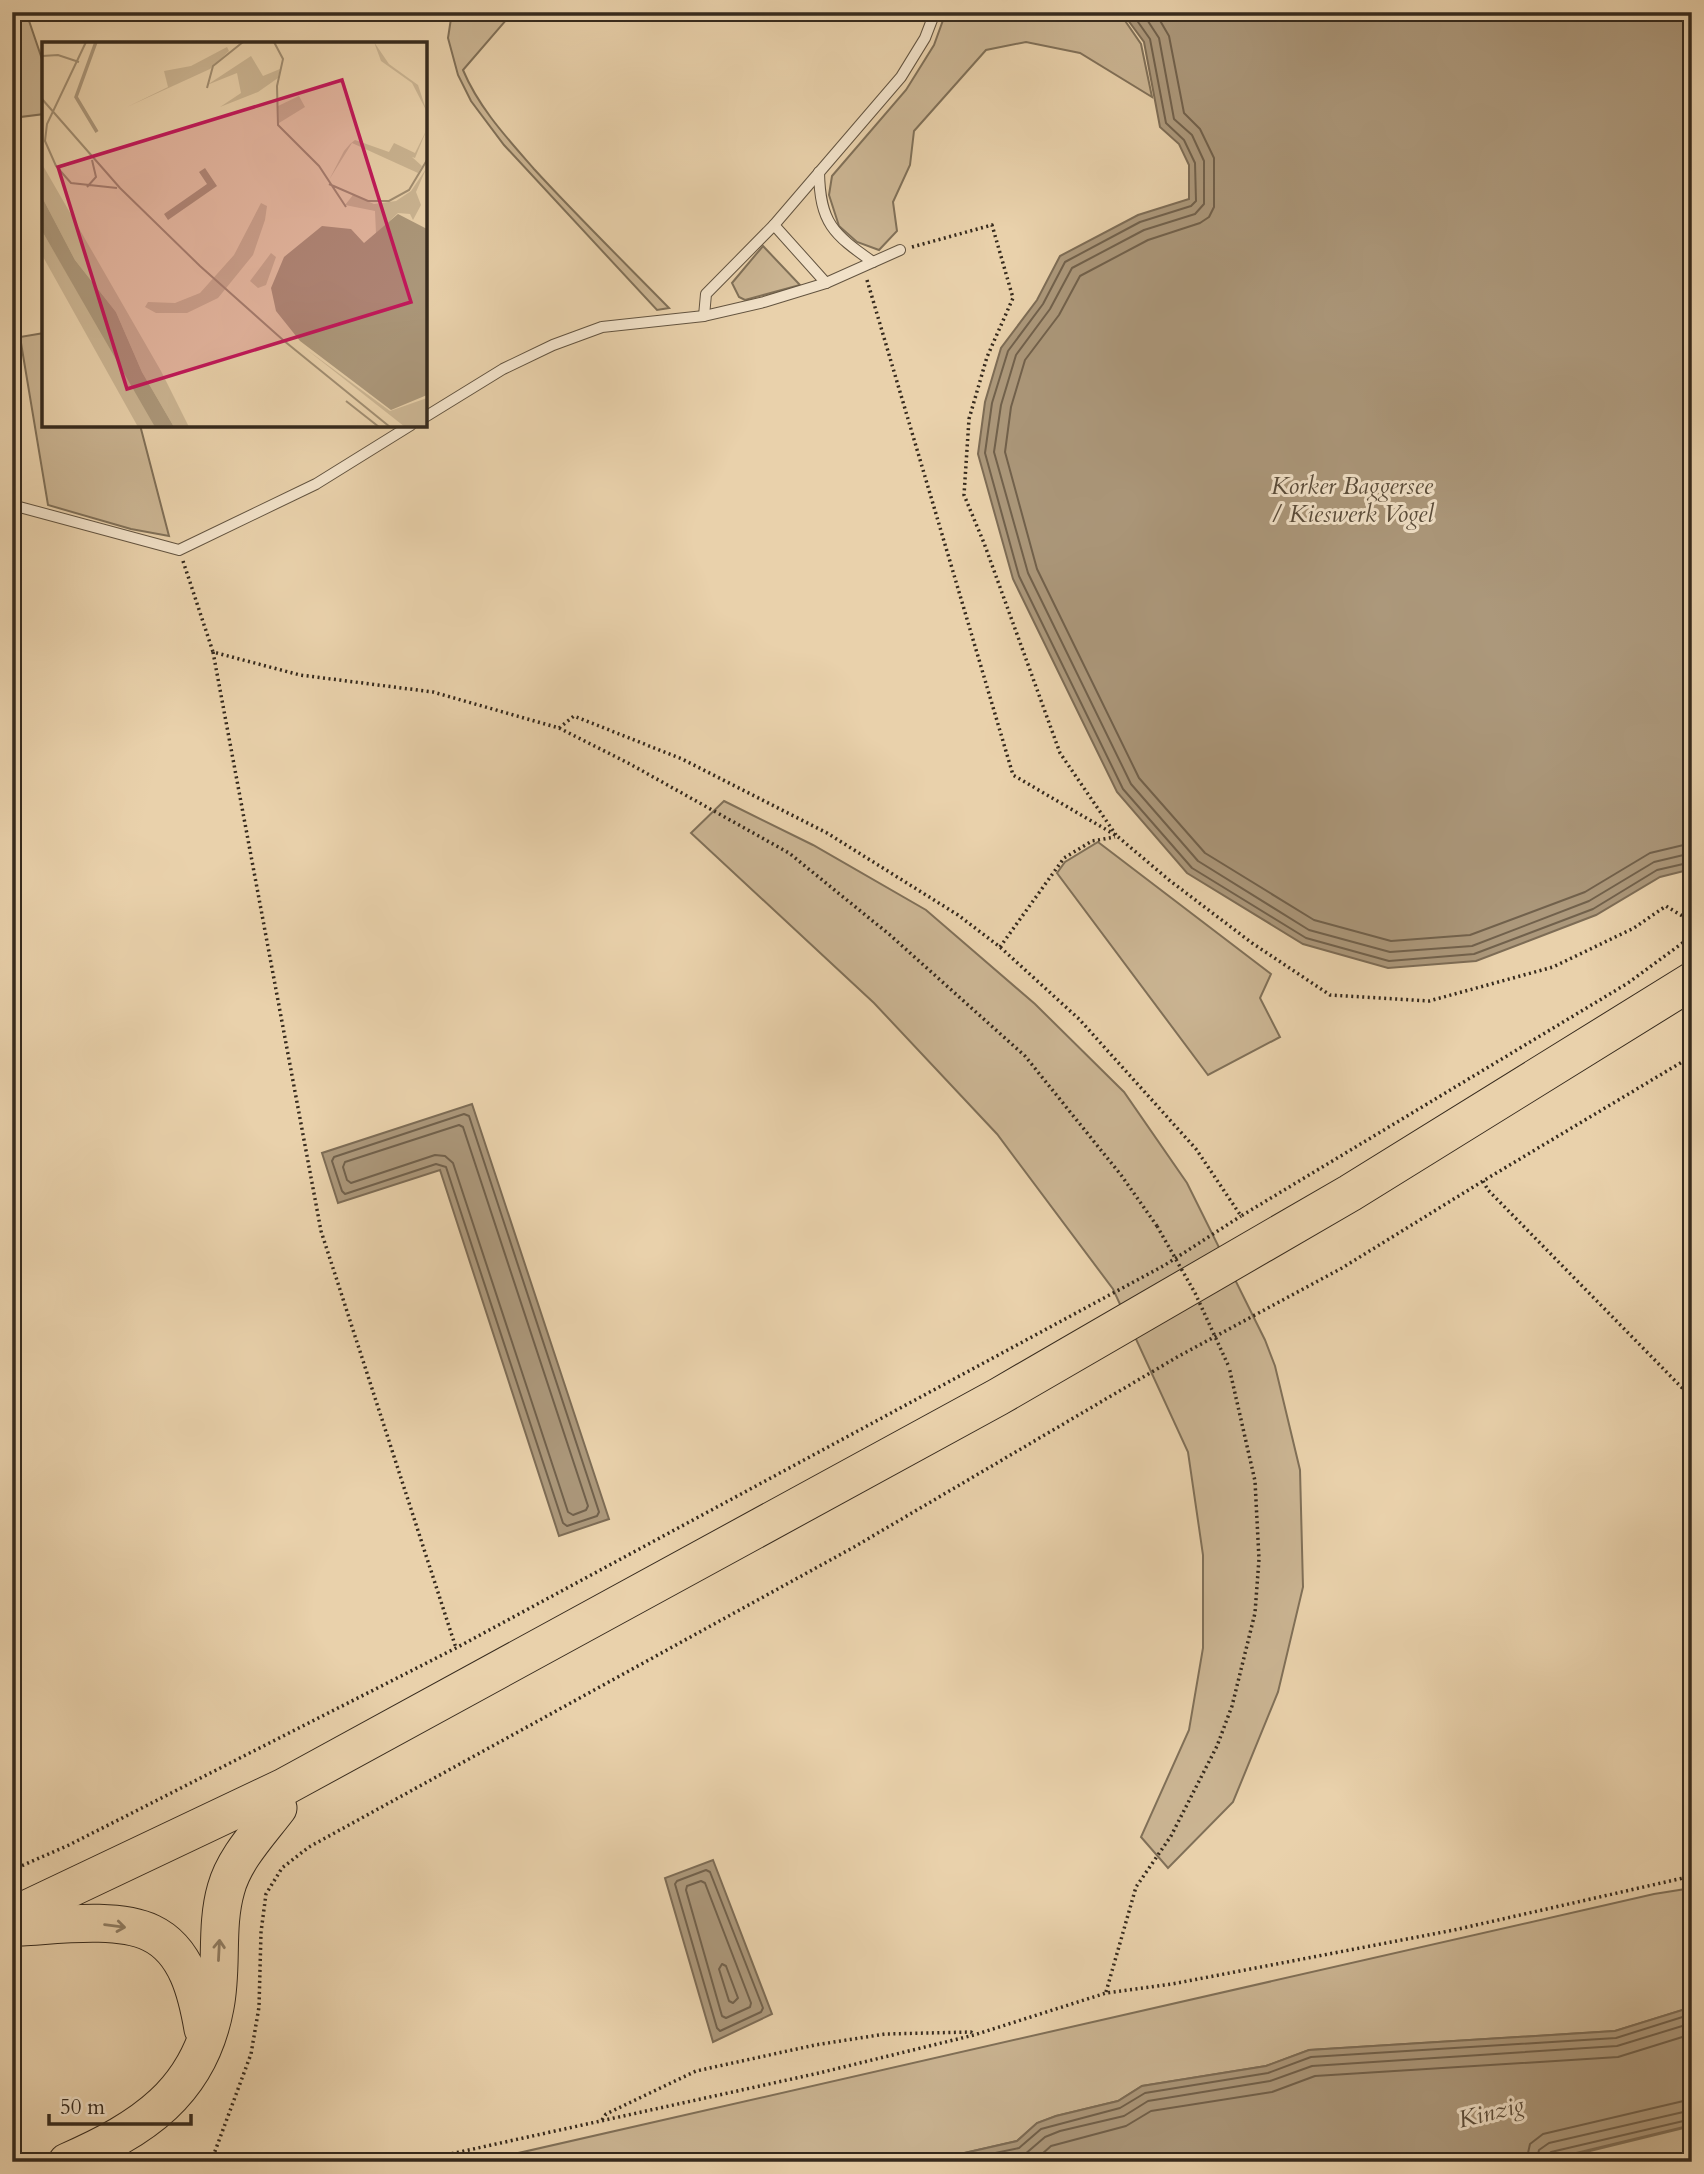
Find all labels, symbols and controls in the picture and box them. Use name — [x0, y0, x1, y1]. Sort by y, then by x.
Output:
inset map — [42, 42, 427, 427]
water label: Korker Baggersee / Kieswerk Vogel — [1270, 470, 1435, 531]
one-way arrow — [103, 1919, 125, 1932]
one-way arrow — [213, 1939, 226, 1962]
scale bar — [49, 2083, 191, 2127]
water label: Kinzig — [1455, 2088, 1528, 2137]
text: 50 m — [60, 2093, 105, 2122]

